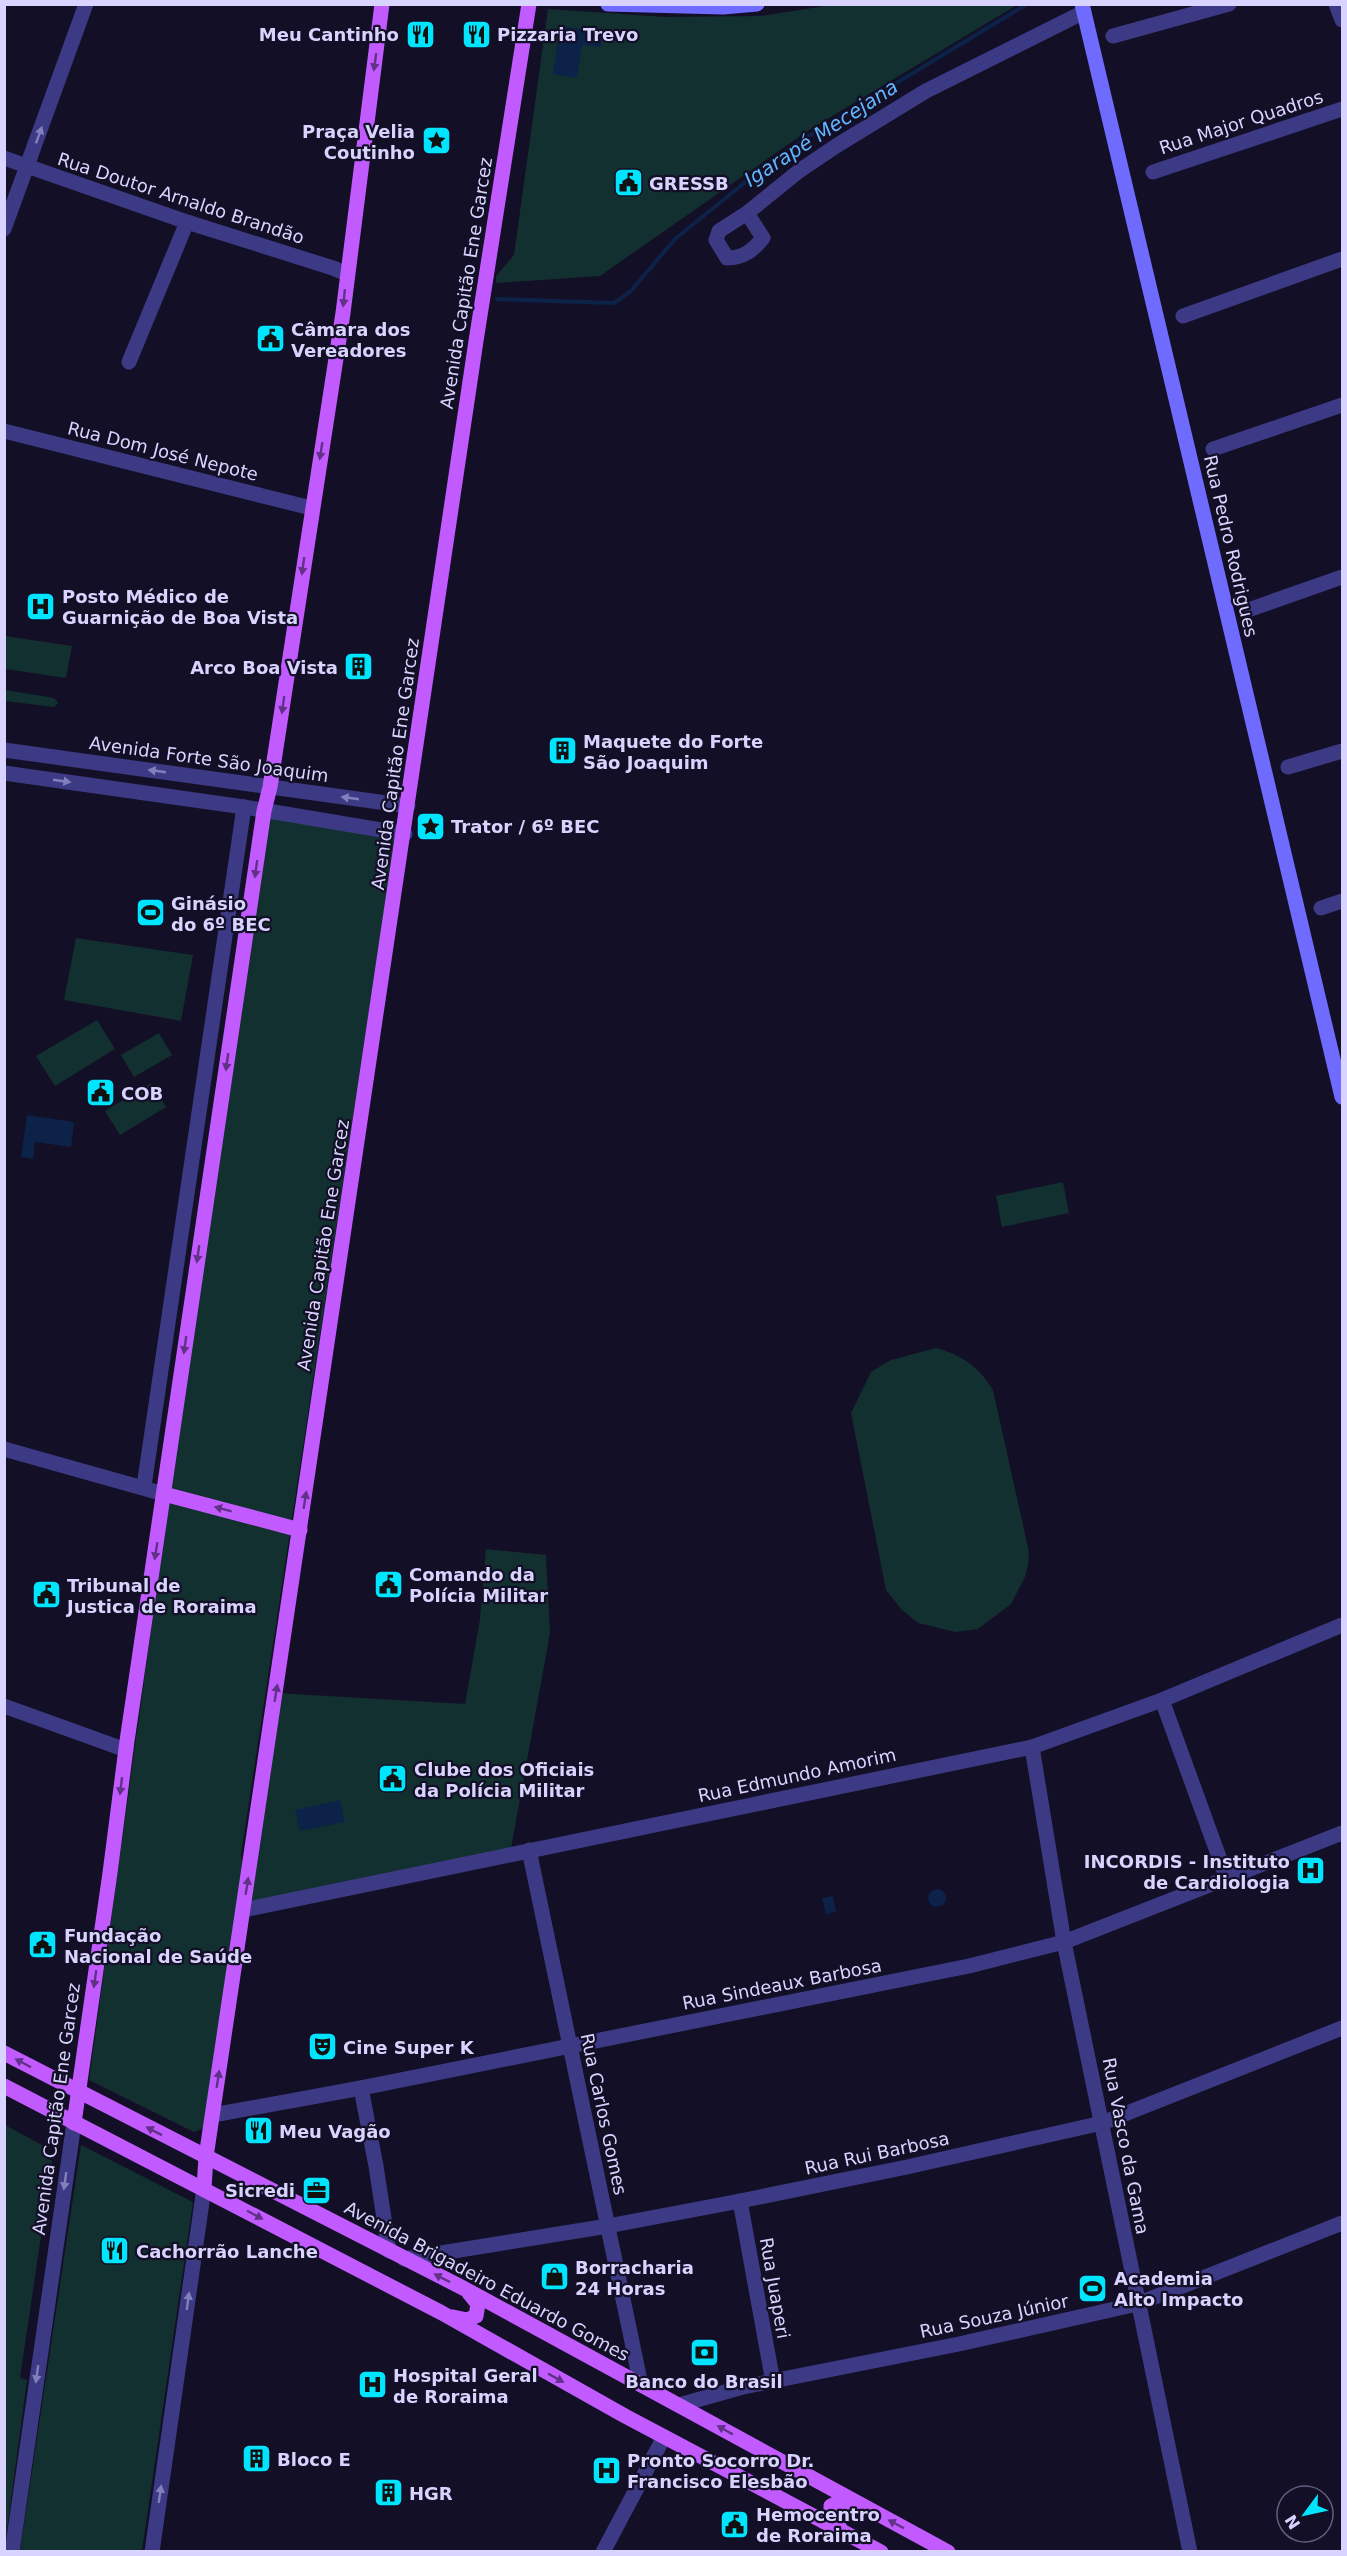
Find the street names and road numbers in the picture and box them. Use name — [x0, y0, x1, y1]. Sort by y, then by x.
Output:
street label: Rua Major Quadros — [1156, 86, 1326, 158]
street label: Rua Doutor Arnaldo Brandão — [55, 148, 307, 248]
street label: Avenida Capitão Ene Garcez — [436, 156, 496, 410]
street label: Rua Dom José Nepote — [66, 417, 260, 485]
street label: Rua Pedro Rodrigues — [1200, 453, 1262, 639]
street label: Avenida Capitão Ene Garcez — [367, 637, 423, 891]
street label: Avenida Forte São Joaquim — [88, 732, 330, 786]
street label: Avenida Capitão Ene Garcez — [293, 1118, 353, 1372]
street label: Rua Edmundo Amorim — [696, 1744, 898, 1806]
street label: Rua Sindeaux Barbosa — [681, 1954, 883, 2014]
street label: Avenida Capitão Ene Garcez — [28, 1982, 84, 2236]
street label: Rua Carlos Gomes — [577, 2031, 631, 2197]
street label: Rua Vasco da Gama — [1099, 2056, 1153, 2236]
street label: Rua Rui Barbosa — [803, 2127, 951, 2179]
street label: Avenida Brigadeiro Eduardo Gomes — [341, 2197, 633, 2365]
street label: Rua Juaperi — [756, 2236, 794, 2340]
street label: Rua Souza Júnior — [918, 2290, 1071, 2342]

